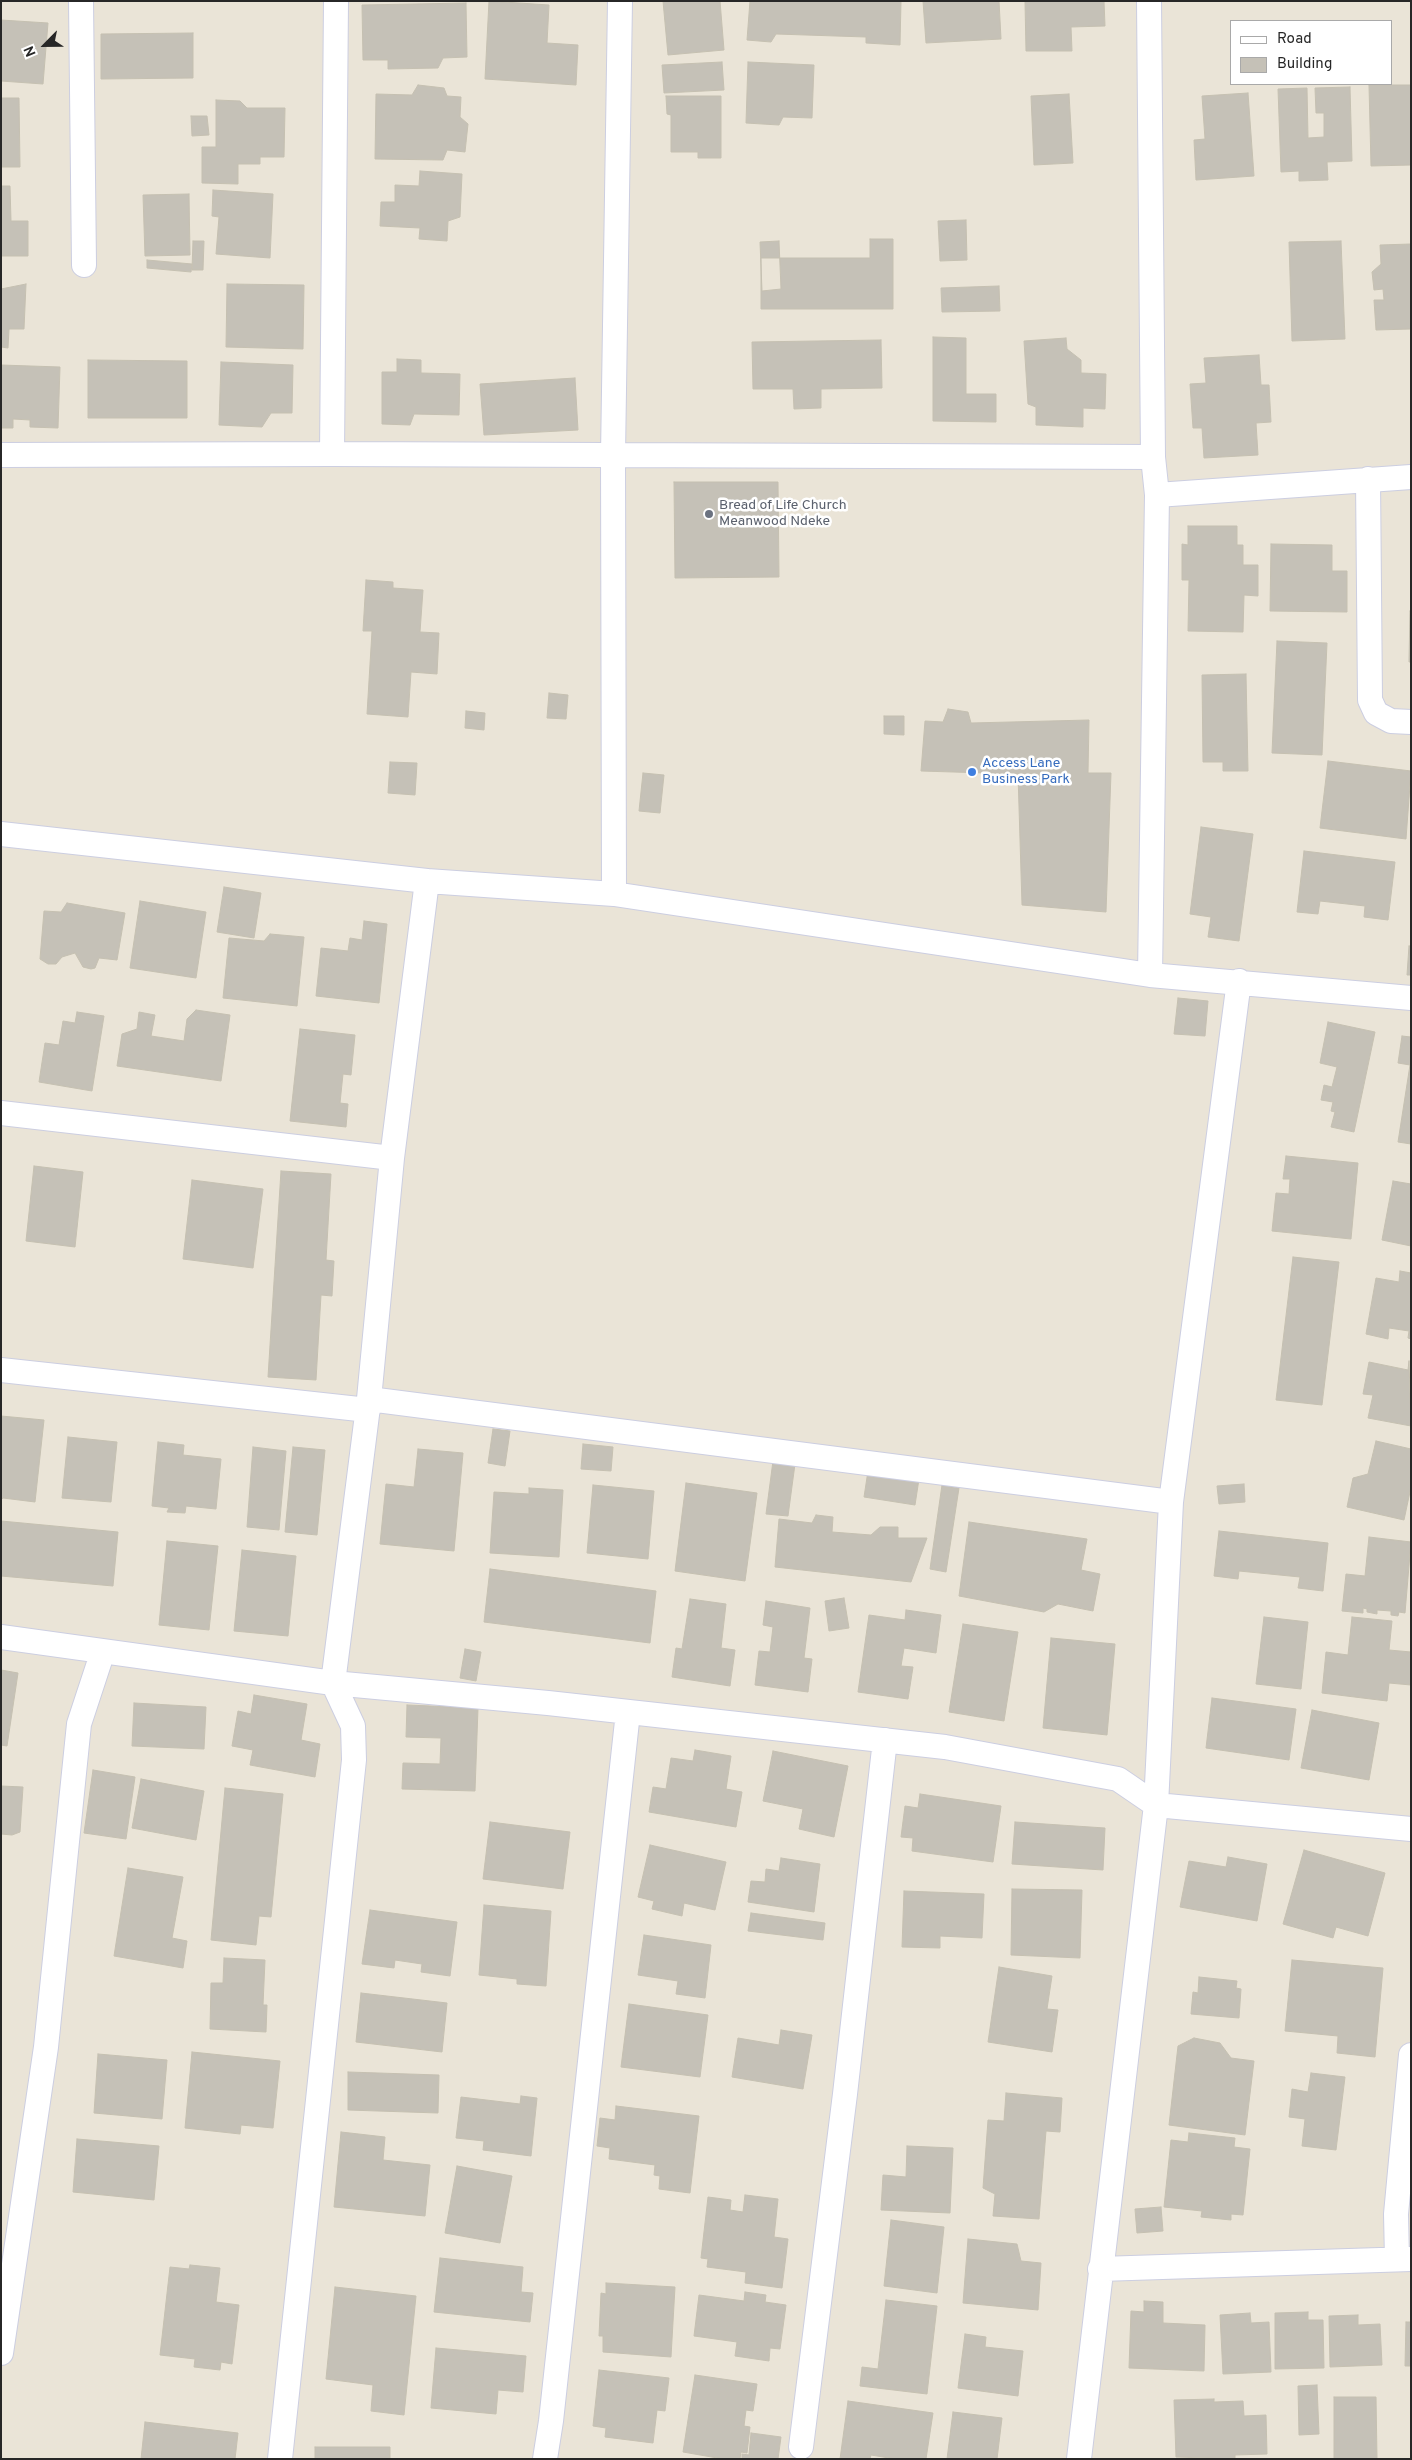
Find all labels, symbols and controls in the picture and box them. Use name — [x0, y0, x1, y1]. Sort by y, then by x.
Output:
north arrow — [20, 20, 70, 70]
legend — [1230, 20, 1392, 85]
text: Road — [1277, 30, 1312, 49]
text: N — [21, 43, 41, 59]
text: Building — [1277, 55, 1332, 74]
place label: Bread of Life Church Meanwood Ndeke — [719, 498, 847, 530]
marker: Bread of Life Church Meanwood Ndeke — [703, 508, 715, 520]
place label: Access Lane Business Park — [982, 756, 1070, 789]
marker: Access Lane Business Park — [966, 766, 978, 778]

